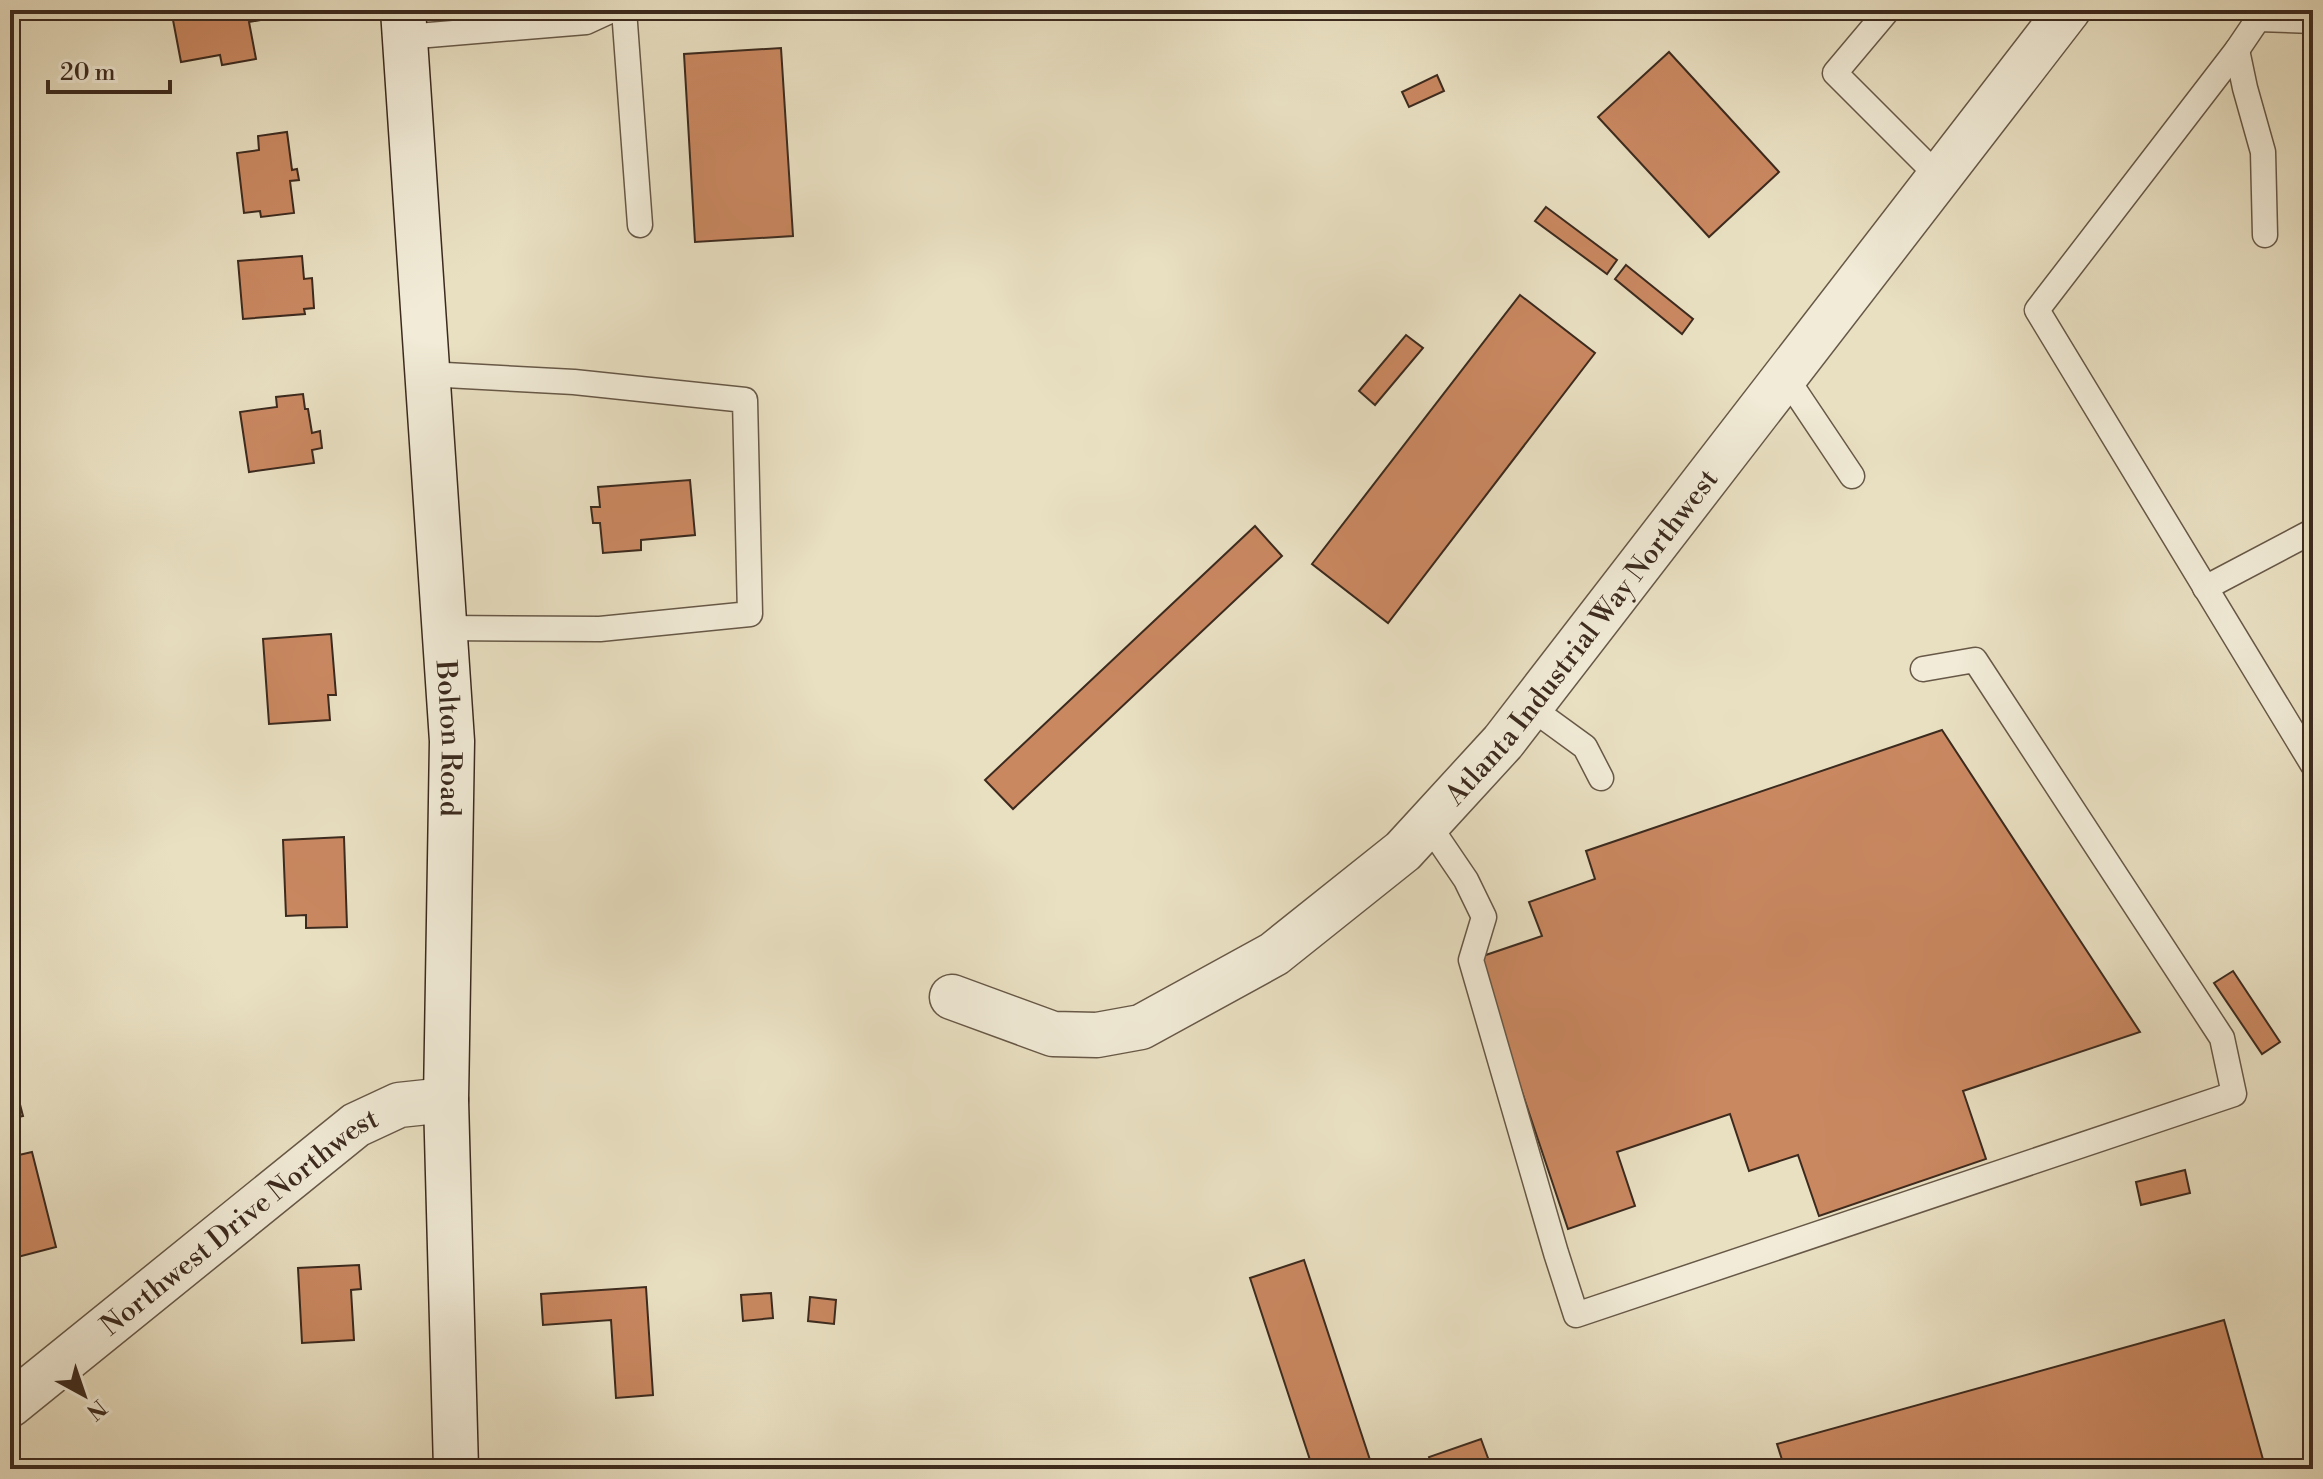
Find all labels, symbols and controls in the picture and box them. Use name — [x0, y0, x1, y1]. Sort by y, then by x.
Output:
scale bar — [48, 44, 170, 94]
text: 20 m — [60, 58, 116, 88]
street label: Atlanta Industrial Way Northwest — [1437, 462, 1726, 814]
street label: Bolton Road — [428, 658, 468, 817]
street label: Northwest Drive Northwest — [94, 1101, 384, 1344]
north arrow — [44, 1355, 124, 1435]
text: N — [80, 1393, 111, 1425]

